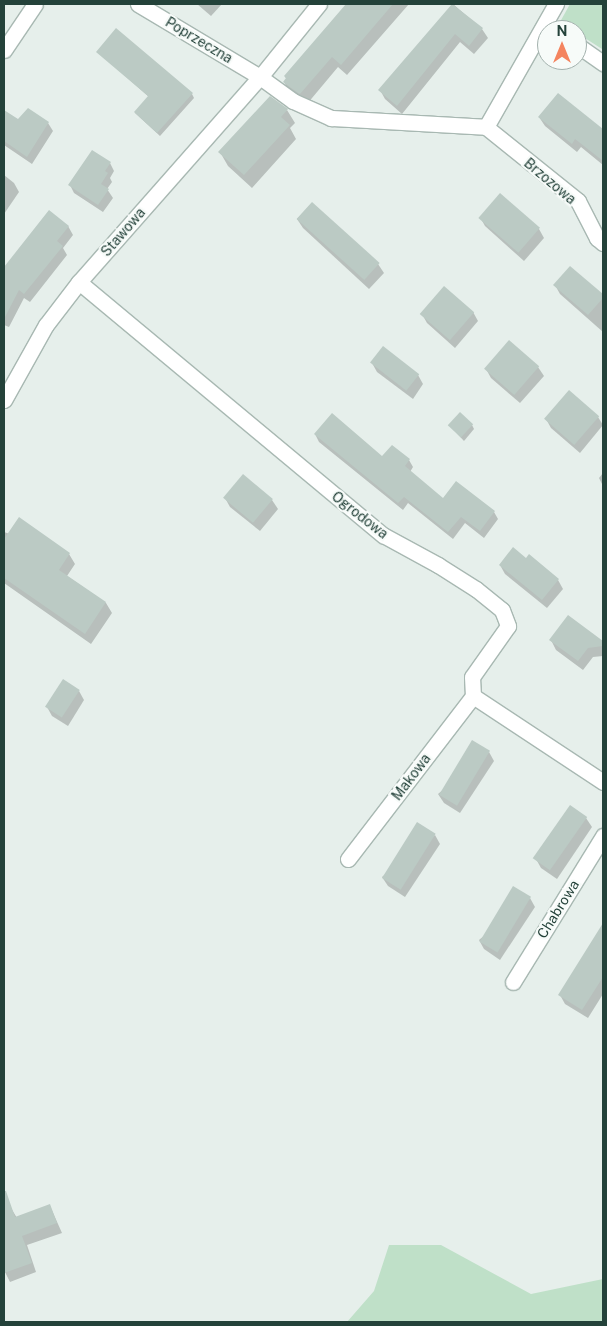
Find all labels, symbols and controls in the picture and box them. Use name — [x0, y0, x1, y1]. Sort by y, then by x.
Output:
street label: Poprzeczna — [162, 13, 236, 67]
north arrow — [537, 20, 587, 70]
text: N — [557, 23, 567, 39]
street label: Brzozowa — [521, 155, 579, 207]
street label: Stawowa — [97, 204, 149, 260]
street label: Ogrodowa — [328, 488, 392, 542]
street label: Makowa — [388, 750, 434, 804]
street label: Chabrowa — [534, 877, 582, 941]

